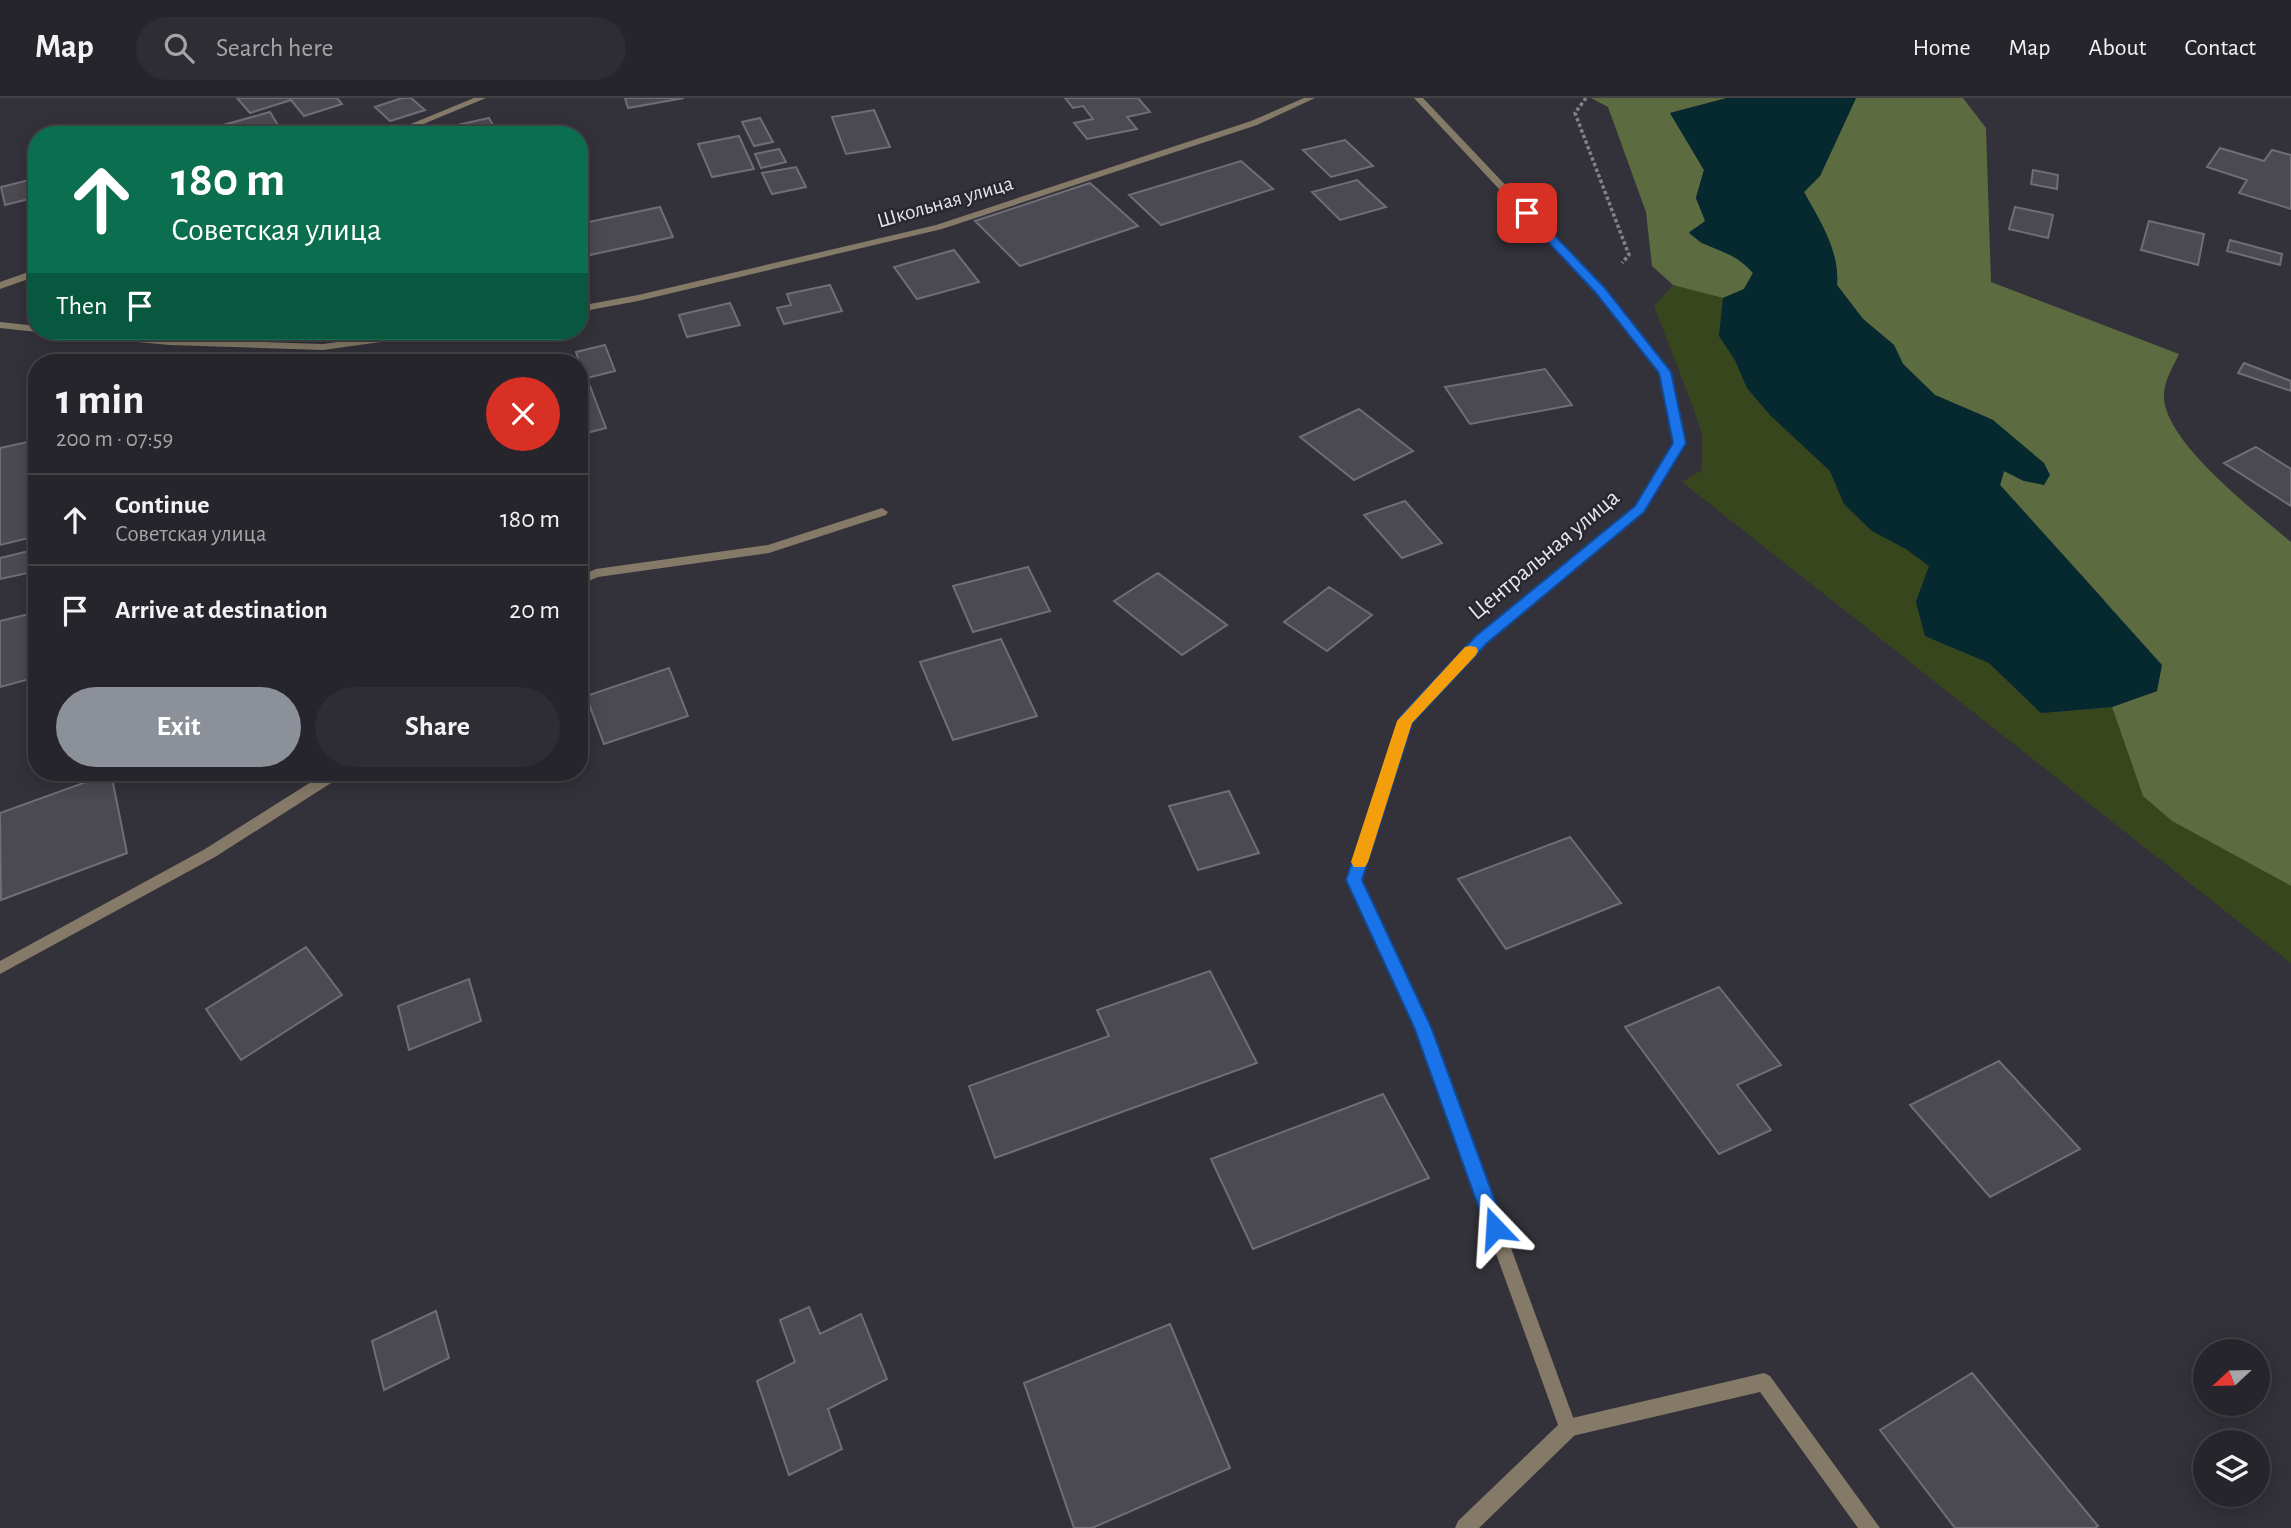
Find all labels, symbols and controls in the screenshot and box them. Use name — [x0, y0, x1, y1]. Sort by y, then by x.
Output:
search box — [136, 17, 626, 80]
icon: search — [160, 29, 198, 67]
text: Map — [35, 31, 94, 64]
text: Search here — [216, 35, 334, 61]
text: Home — [1913, 36, 1971, 60]
text: Map — [2009, 36, 2051, 60]
text: About — [2089, 36, 2146, 60]
text: Contact — [2184, 36, 2256, 60]
icon: ahead — [56, 154, 147, 245]
text: 180 m — [171, 156, 285, 205]
street label: Школьная улица — [874, 172, 1016, 231]
pin — [1497, 183, 1557, 243]
icon: arrive — [1508, 194, 1546, 232]
text: Советская улица — [171, 214, 382, 246]
icon: arrive — [121, 287, 159, 325]
text: Then — [56, 293, 107, 319]
button: close — [486, 377, 560, 451]
text: 1 min — [56, 379, 145, 421]
text: 200 m · 07:59 — [56, 428, 173, 451]
street label: Центральная улица — [1464, 485, 1624, 625]
text: Continue — [115, 492, 210, 518]
icon: ahead — [56, 501, 94, 539]
text: 180 m — [500, 506, 560, 532]
text: Советская улица — [115, 523, 266, 546]
icon: arrive — [56, 592, 94, 630]
text: Arrive at destination — [115, 597, 328, 623]
text: 20 m — [509, 597, 560, 623]
button: Exit — [56, 687, 301, 767]
button: Share — [315, 687, 560, 767]
position arrow — [1458, 1191, 1532, 1265]
north arrow — [2193, 1339, 2270, 1416]
map controls — [2193, 1339, 2270, 1507]
button: layers — [2193, 1430, 2270, 1507]

